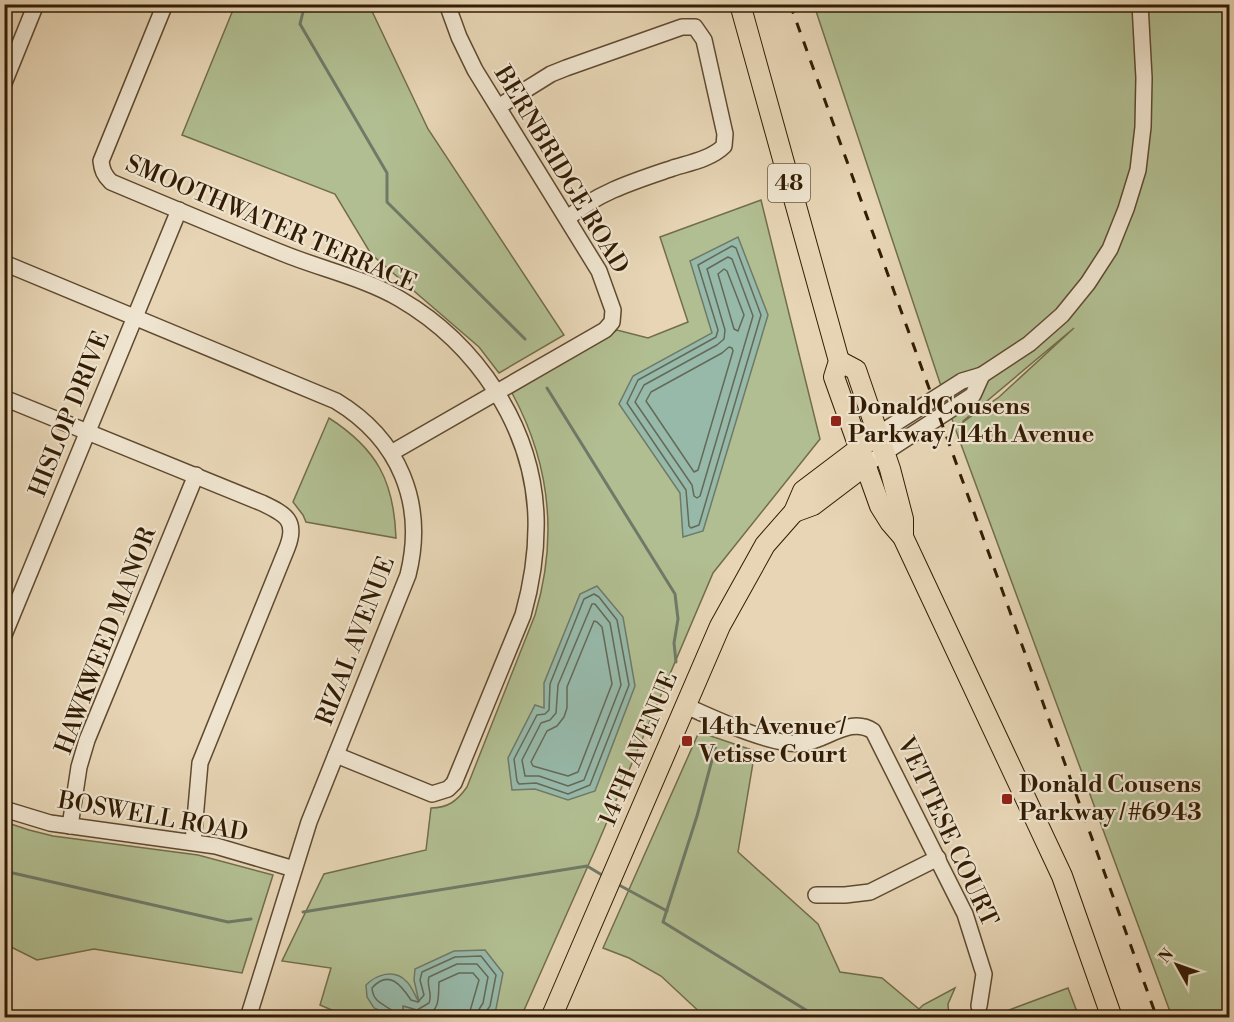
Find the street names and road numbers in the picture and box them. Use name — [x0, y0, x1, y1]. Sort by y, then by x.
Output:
street label: BERNBRIDGE ROAD — [487, 60, 635, 279]
street label: SMOOTHWATER TERRACE — [121, 149, 421, 299]
road number: 48 — [768, 164, 810, 202]
street label: HISLOP DRIVE — [23, 327, 117, 501]
street label: HAWKWEED MANOR — [49, 522, 164, 759]
street label: RIZAL AVENUE — [310, 552, 402, 730]
street label: 14TH AVENUE — [593, 667, 685, 831]
street label: VETTESE COURT — [890, 732, 1004, 932]
street label: BOSWELL ROAD — [55, 785, 250, 848]

